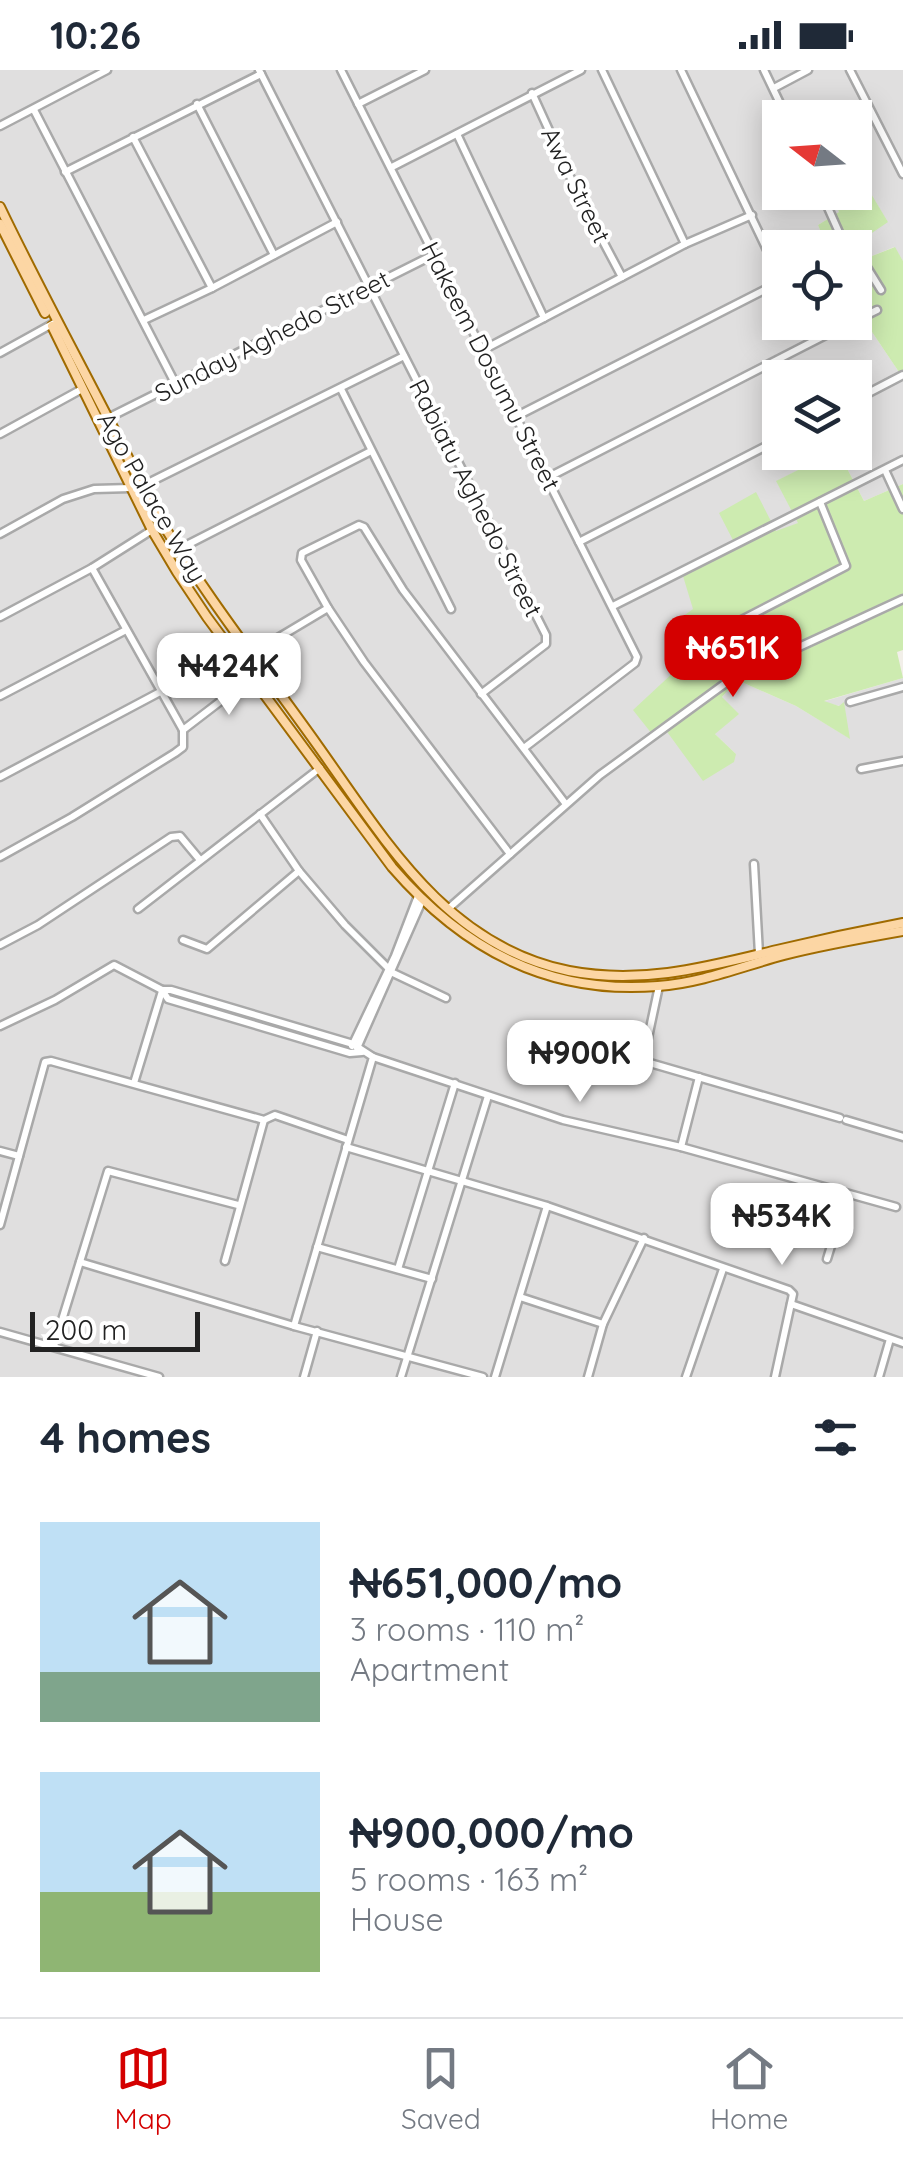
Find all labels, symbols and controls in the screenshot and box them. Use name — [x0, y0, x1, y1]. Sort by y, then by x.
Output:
text: 10:26 — [50, 11, 141, 59]
north arrow — [762, 100, 872, 210]
map controls — [762, 100, 872, 470]
street label: Awa Street — [535, 122, 618, 248]
button: locate — [762, 230, 872, 340]
street label: Hakeem Dosumu Street — [415, 236, 568, 495]
street label: Sunday Aghedo Street — [149, 263, 394, 408]
button: layers — [762, 360, 872, 470]
street label: Rabiatu Aghedo Street — [403, 374, 550, 622]
street label: Ago Palace Way — [91, 406, 214, 587]
pin: ₦651K — [663, 615, 803, 700]
text: ₦651K — [686, 627, 780, 667]
pin: ₦424K — [159, 633, 299, 718]
text: ₦424K — [179, 645, 279, 685]
pin: ₦900K — [510, 1020, 650, 1105]
text: ₦900K — [529, 1032, 631, 1072]
pin: ₦534K — [712, 1183, 852, 1268]
text: ₦534K — [733, 1195, 831, 1235]
scale bar — [30, 1307, 200, 1352]
text: 200 m — [45, 1312, 127, 1347]
icon: filters — [808, 1410, 863, 1465]
text: 4 homes — [40, 1411, 211, 1464]
text: ₦651,000/mo — [350, 1556, 622, 1609]
icon: home — [120, 1562, 240, 1682]
text: 3 rooms · 110 m² — [350, 1609, 584, 1649]
text: Apartment — [350, 1649, 509, 1689]
text: ₦900,000/mo — [350, 1806, 634, 1859]
icon: home — [120, 1812, 240, 1932]
text: 5 rooms · 163 m² — [350, 1859, 588, 1899]
text: House — [350, 1899, 444, 1939]
tab: Map — [115, 2041, 172, 2136]
tab: Saved — [401, 2041, 481, 2136]
tab: Home — [710, 2041, 788, 2136]

